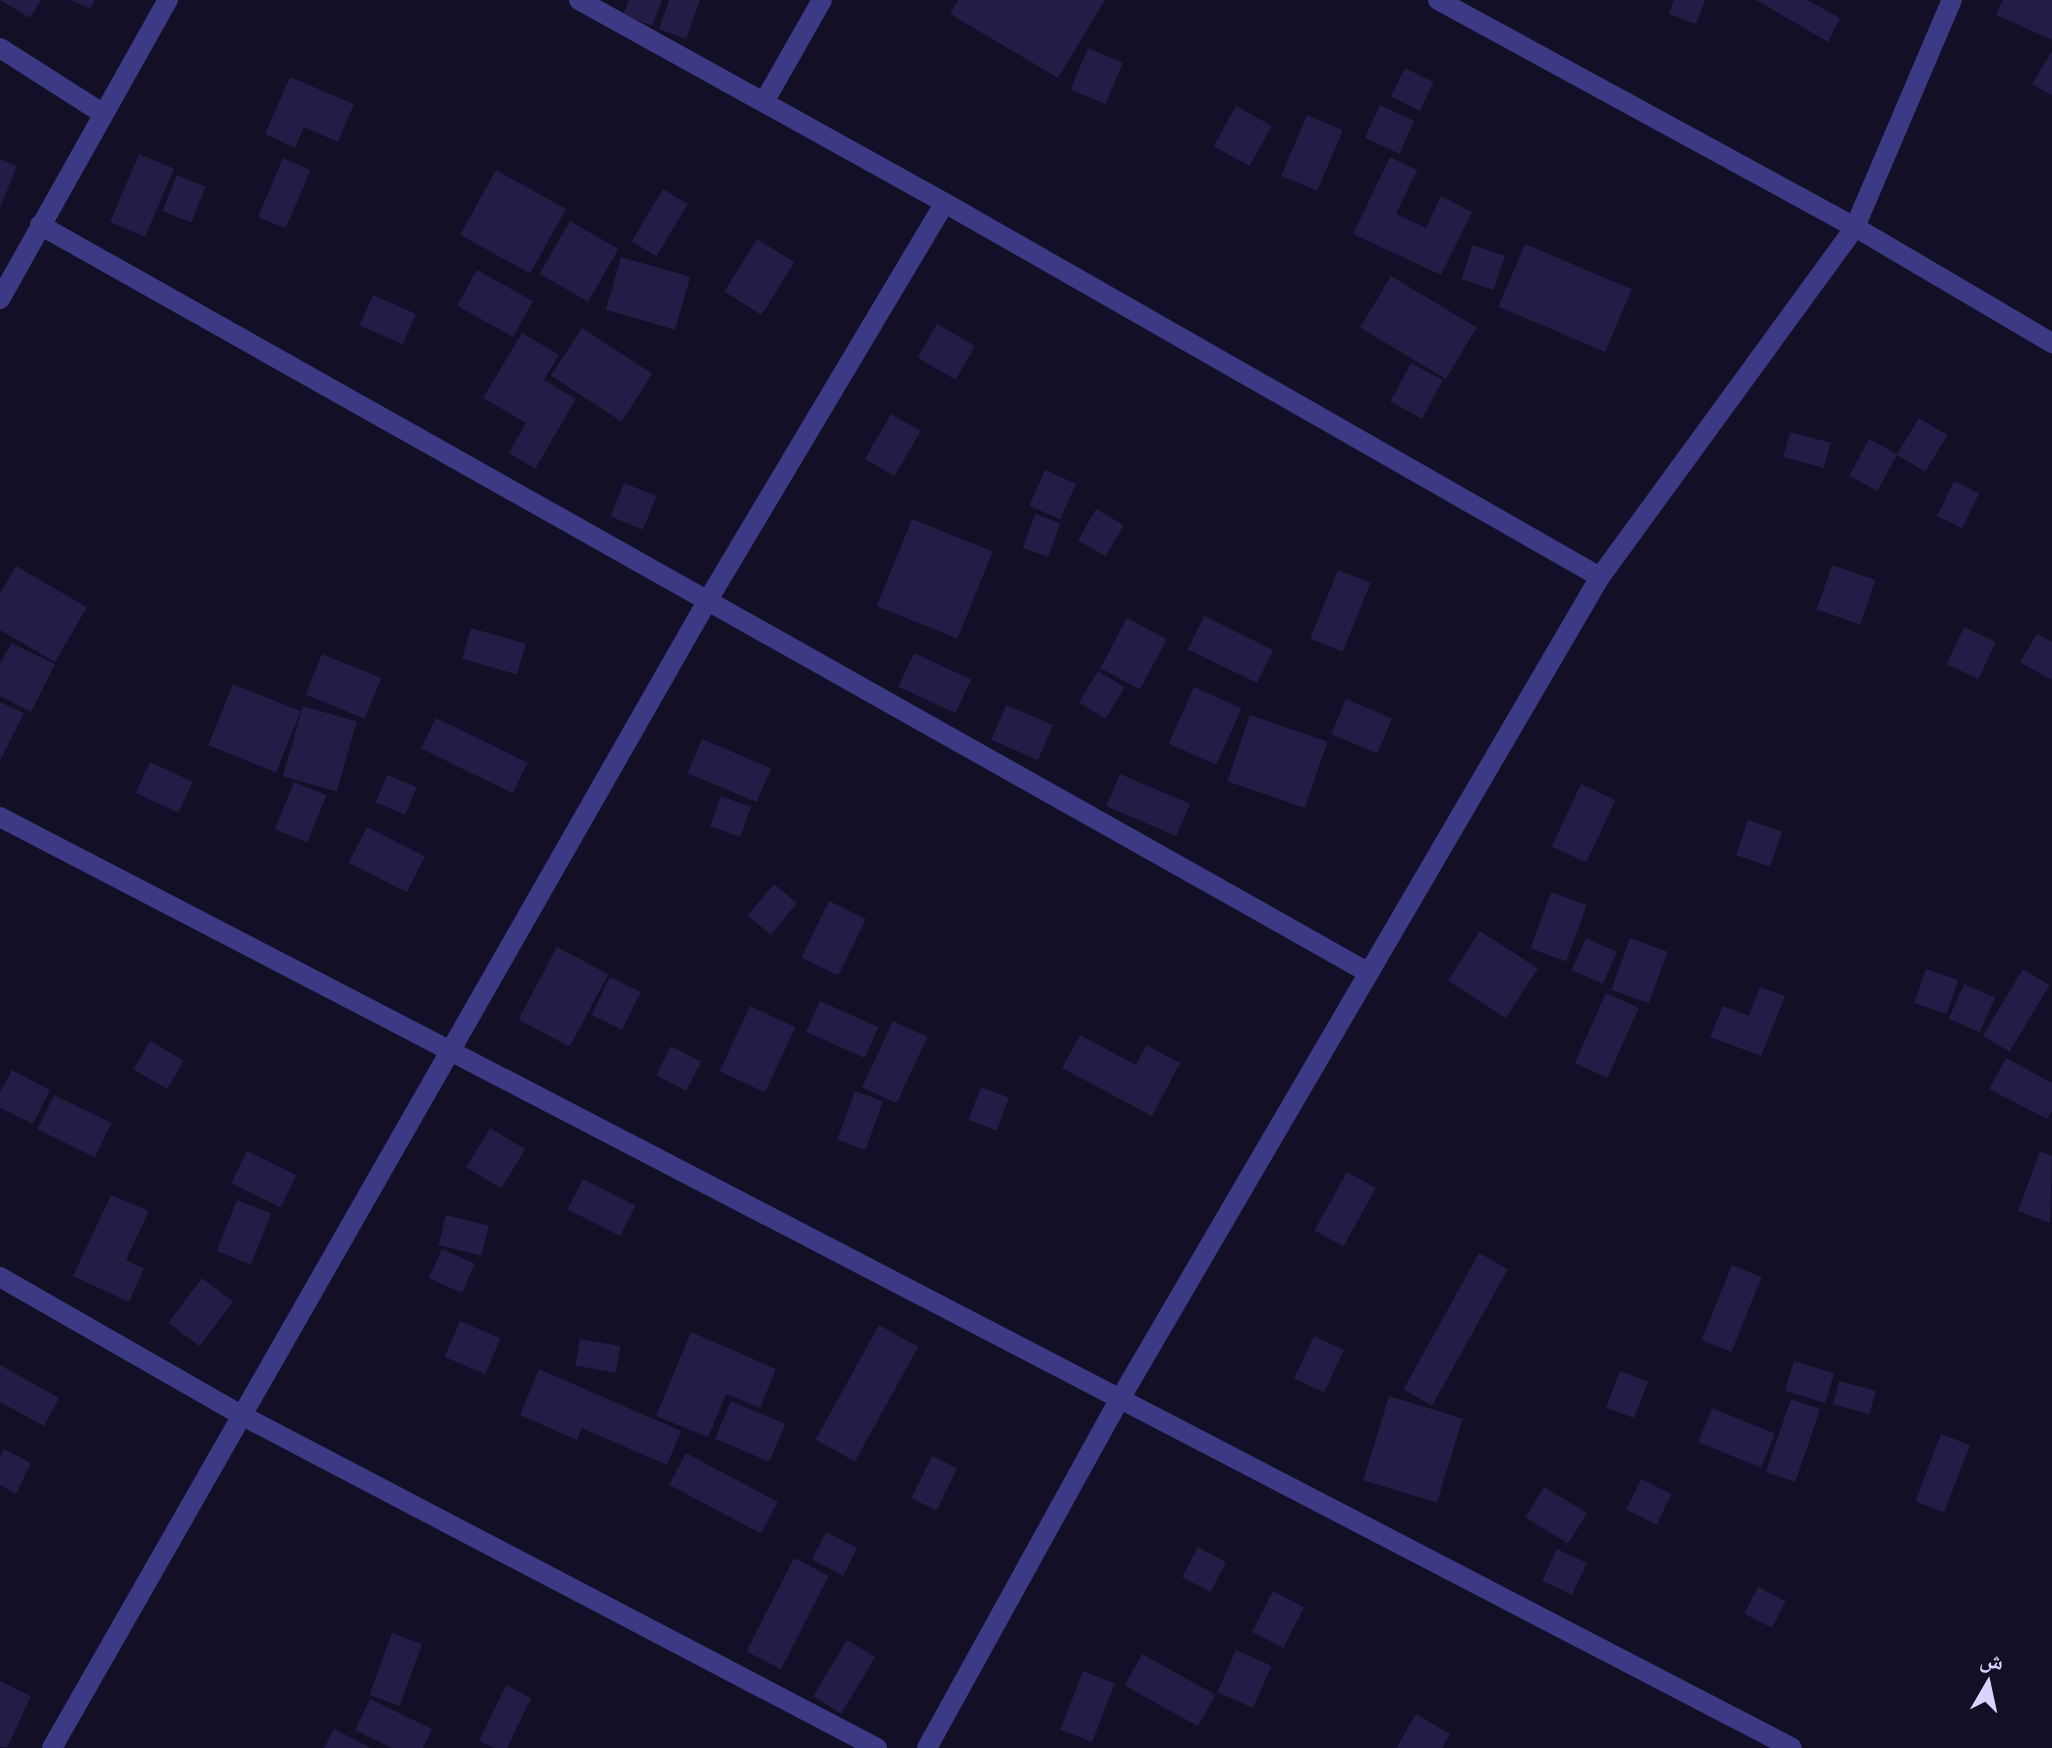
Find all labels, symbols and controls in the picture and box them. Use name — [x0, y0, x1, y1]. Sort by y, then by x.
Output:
north arrow — [1948, 1644, 2028, 1724]
text: ش — [1978, 1645, 2005, 1676]

